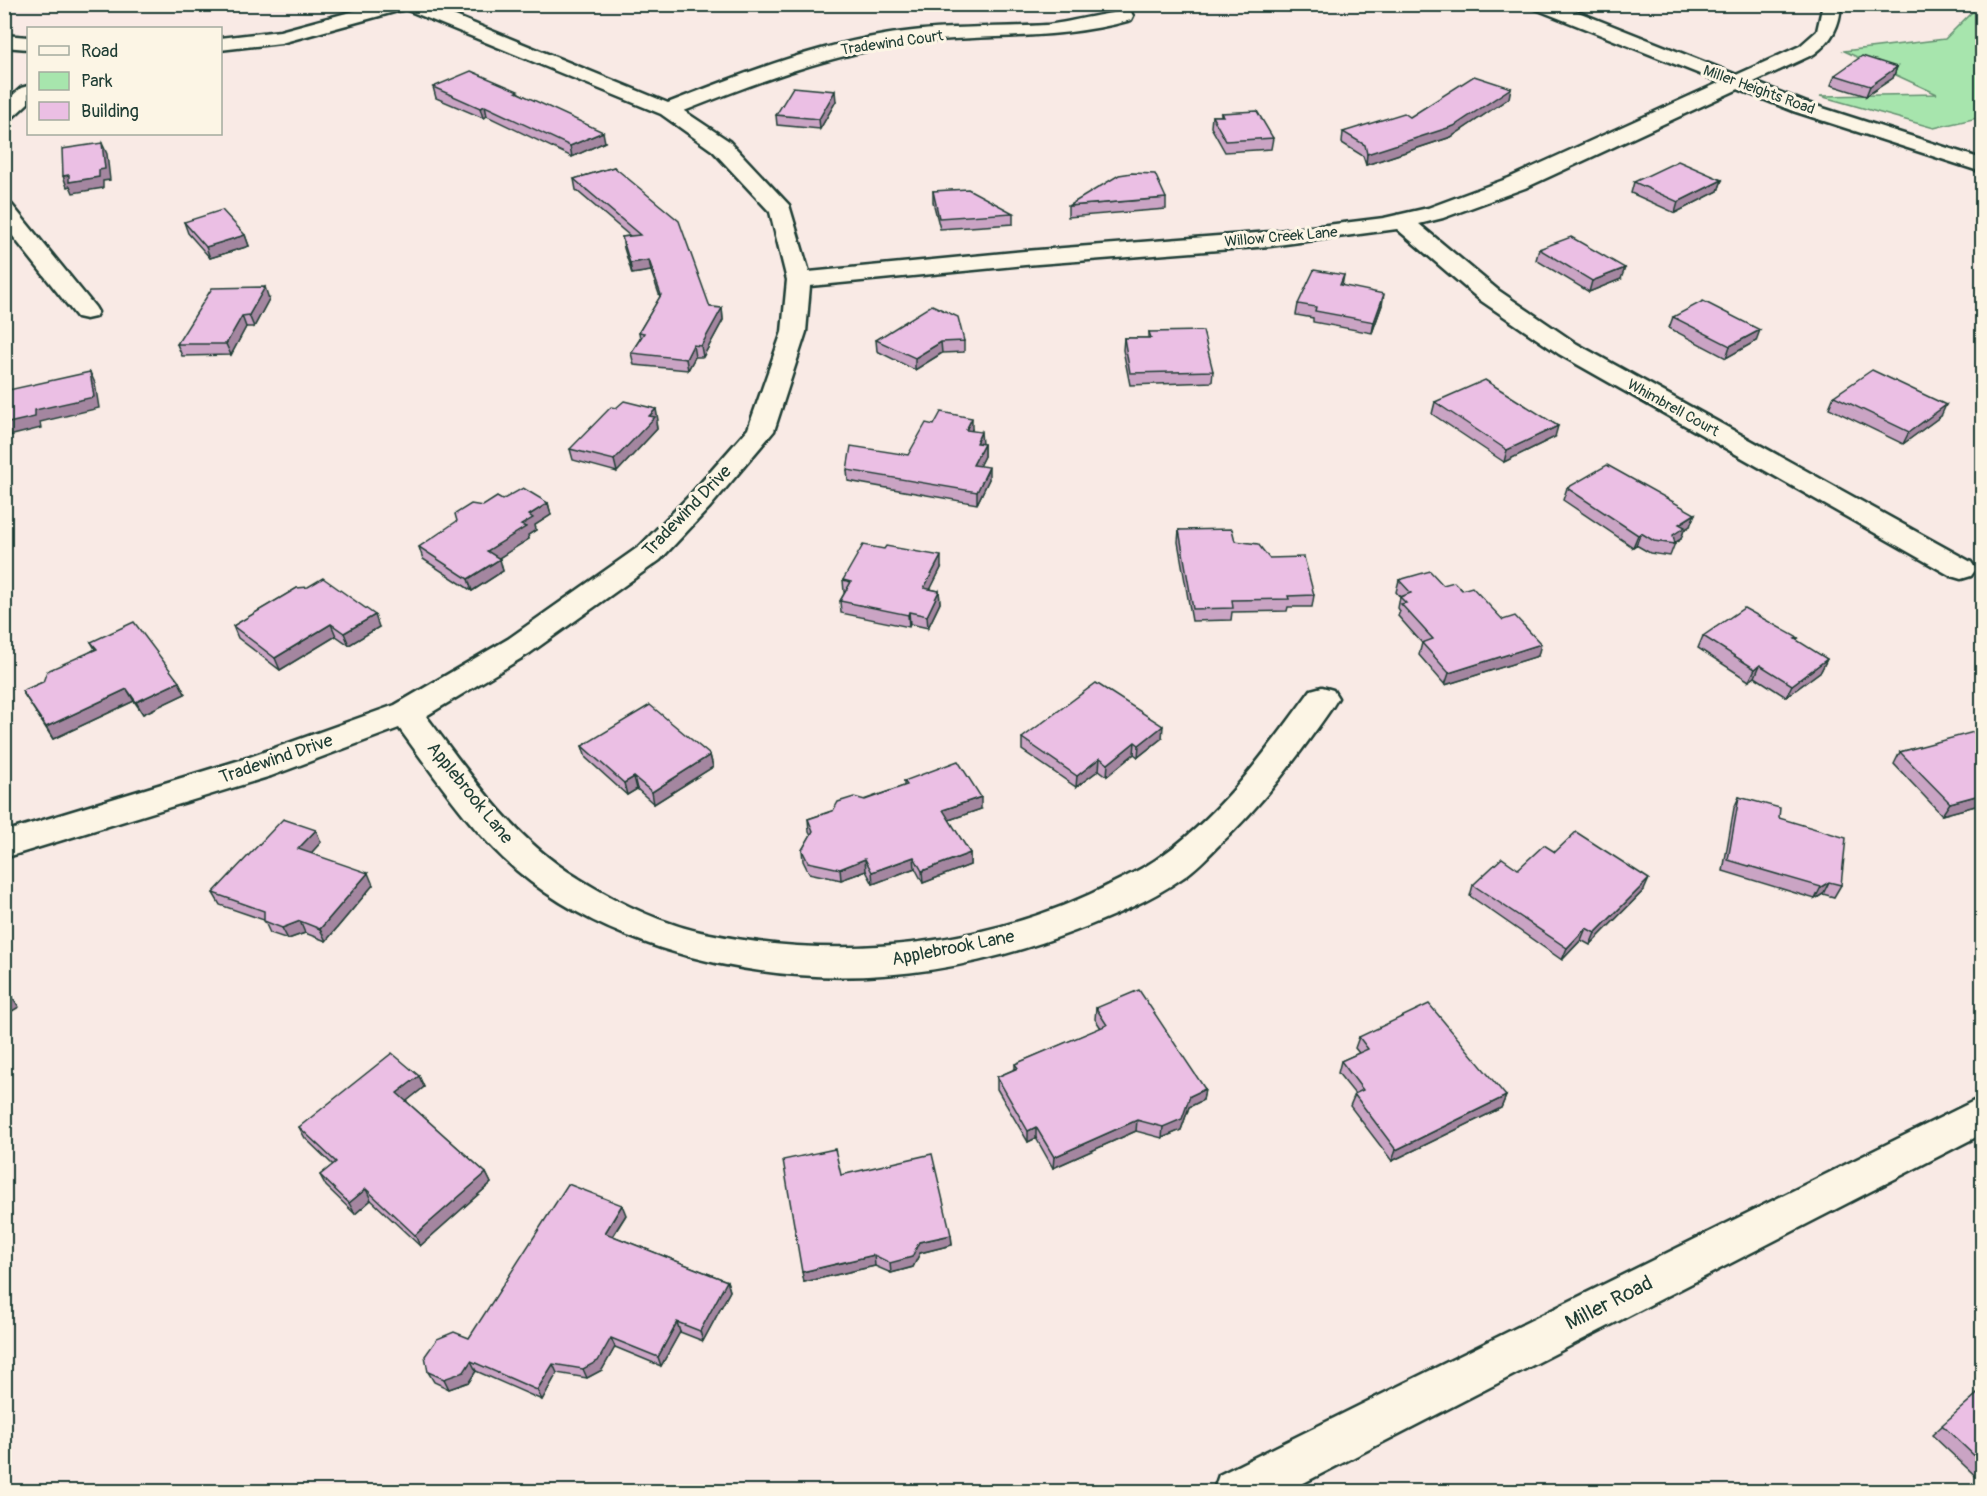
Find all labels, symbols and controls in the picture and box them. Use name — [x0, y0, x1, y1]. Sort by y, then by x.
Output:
street label: Tradewind Court — [840, 26, 945, 60]
legend — [27, 27, 222, 135]
text: Road — [81, 40, 118, 63]
street label: Miller Heights Road — [1701, 61, 1817, 119]
text: Park — [81, 70, 113, 93]
text: Building — [81, 100, 139, 123]
street label: Willow Creek Lane — [1224, 223, 1339, 251]
street label: Whimbrell Court — [1624, 375, 1723, 442]
street label: Tradewind Drive — [638, 460, 737, 562]
street label: Tradewind Drive — [216, 729, 336, 789]
street label: Applebrook Lane — [422, 737, 518, 849]
street label: Applebrook Lane — [890, 925, 1016, 971]
street label: Miller Road — [1561, 1269, 1657, 1337]

